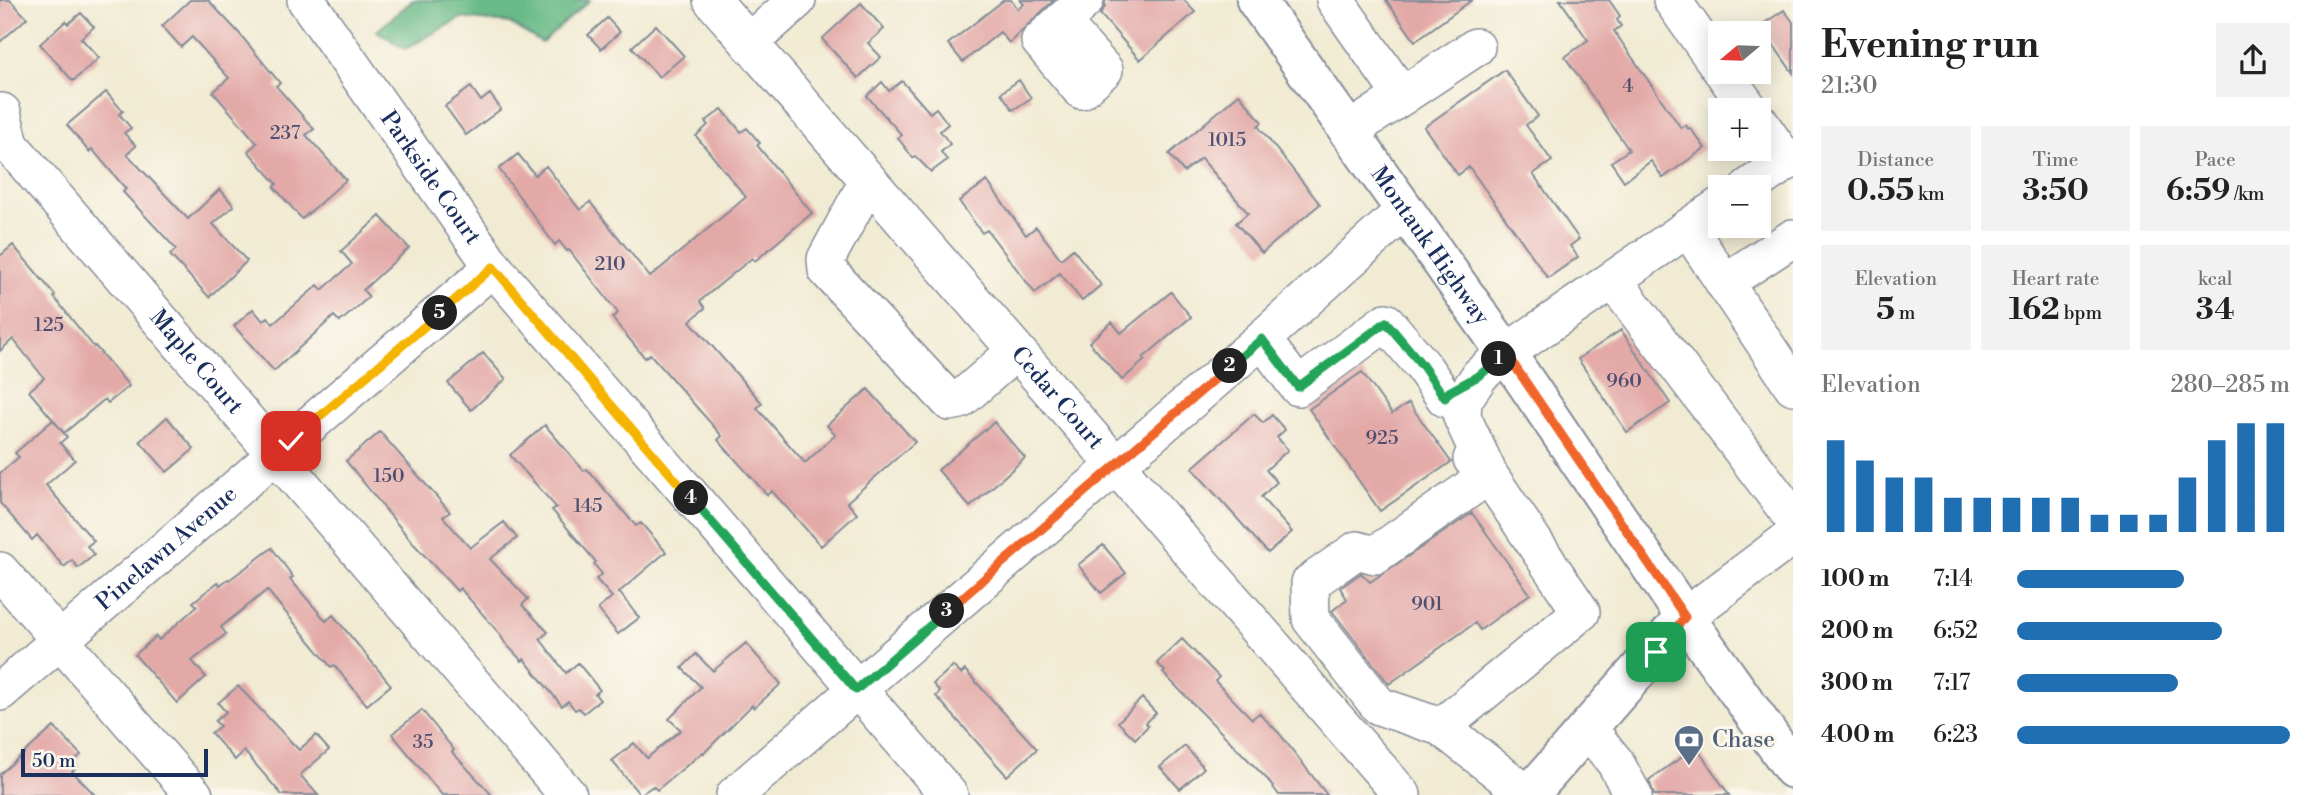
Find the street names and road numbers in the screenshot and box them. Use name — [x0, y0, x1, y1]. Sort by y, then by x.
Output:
street label: Parkside Court — [374, 106, 487, 250]
street label: Montauk Highway — [1364, 161, 1496, 331]
street label: Maple Court — [144, 304, 249, 420]
street label: Cedar Court — [1005, 341, 1110, 455]
street label: Pinelawn Avenue — [90, 480, 243, 617]

